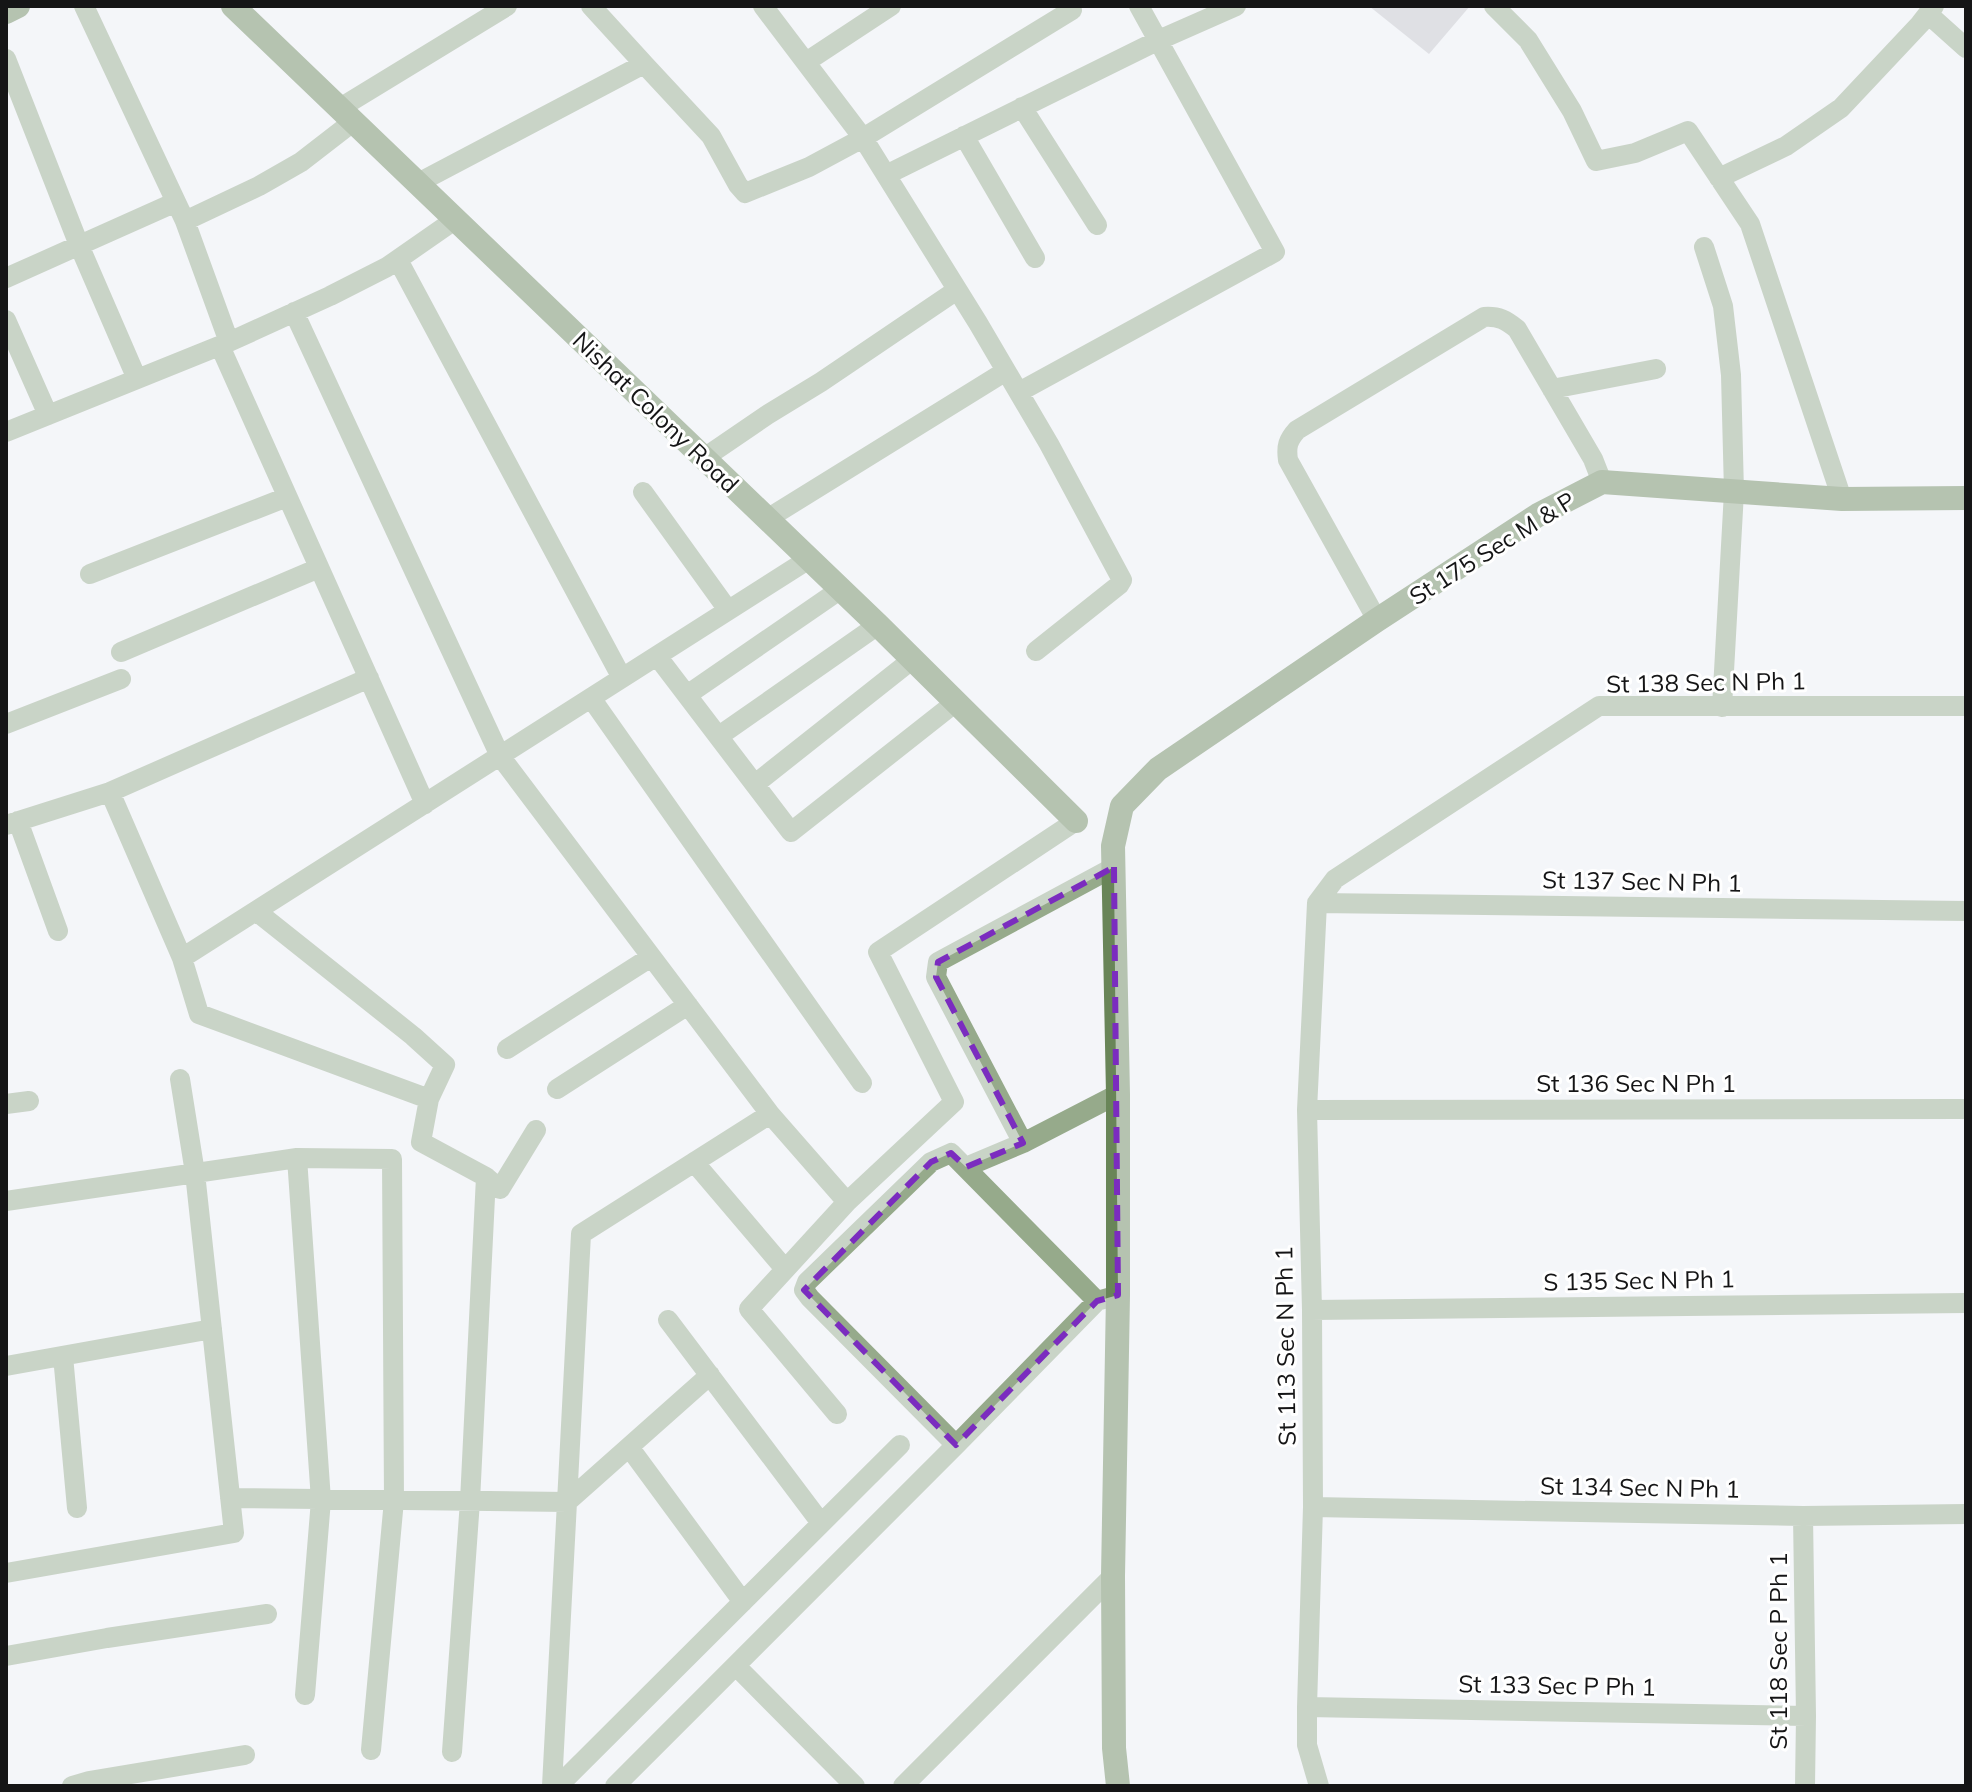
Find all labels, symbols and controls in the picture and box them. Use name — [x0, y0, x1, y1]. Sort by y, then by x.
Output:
street label: Nishat Colony Road — [567, 325, 745, 499]
street label: St 175 Sec M & P — [1403, 485, 1581, 611]
street label: St 138 Sec N Ph 1 — [1606, 665, 1806, 699]
street label: St 137 Sec N Ph 1 — [1542, 864, 1742, 898]
street label: St 136 Sec N Ph 1 — [1536, 1068, 1736, 1098]
street label: St 113 Sec N Ph 1 — [1268, 1246, 1302, 1446]
street label: S 135 Sec N Ph 1 — [1543, 1263, 1735, 1297]
street label: St 134 Sec N Ph 1 — [1540, 1470, 1740, 1504]
street label: St 118 Sec P Ph 1 — [1763, 1552, 1793, 1750]
street label: St 133 Sec P Ph 1 — [1458, 1668, 1656, 1702]

